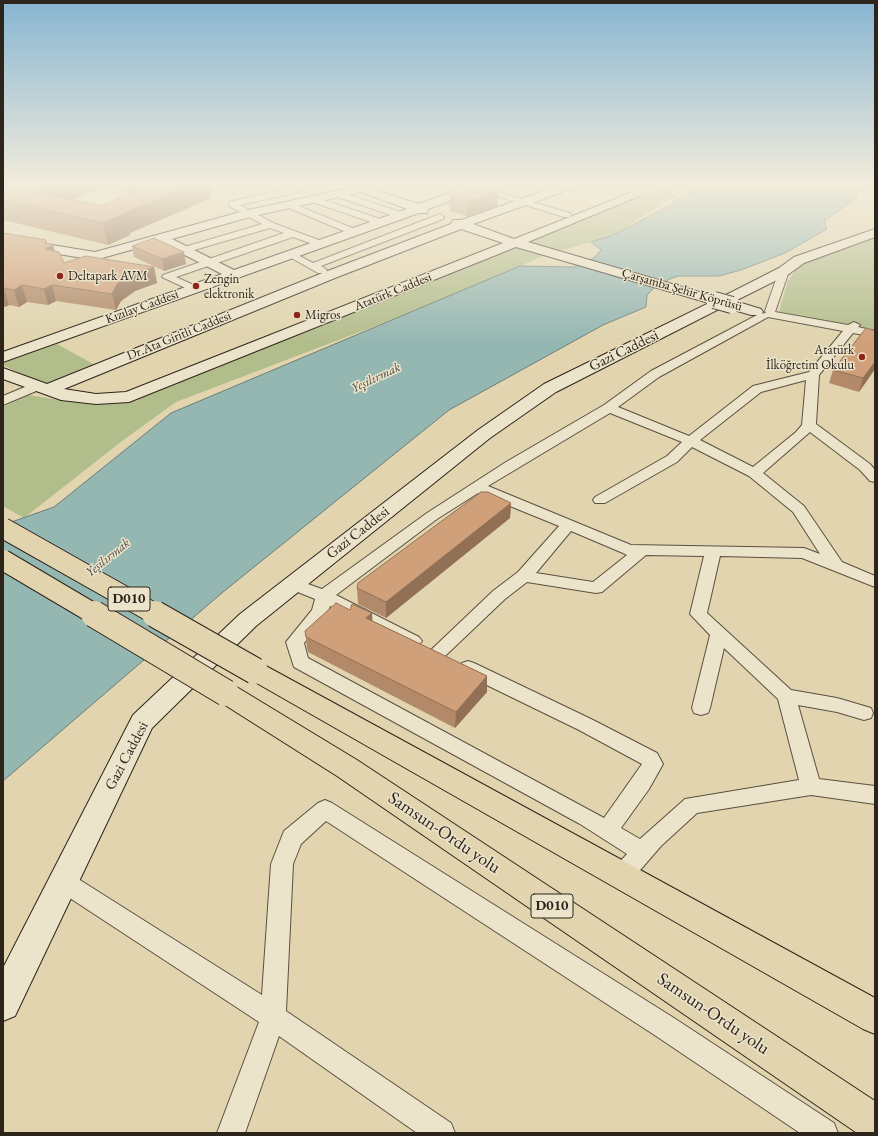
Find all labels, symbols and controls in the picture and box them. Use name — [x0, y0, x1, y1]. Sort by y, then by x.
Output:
street label: Çarşamba Şehir Köprüsü — [620, 265, 744, 315]
place label: Deltapark AVM — [68, 268, 148, 284]
street label: Atatürk Caddesi — [352, 269, 434, 315]
marker: Deltapark AVM — [55, 271, 65, 281]
place label: Zengin elektronik — [204, 271, 254, 302]
marker: Zengin elektronik — [191, 281, 201, 291]
street label: Kızılay Caddesi — [103, 287, 181, 327]
place label: Migros — [305, 307, 341, 323]
street label: Dr.Ata Giritli Caddesi — [125, 308, 233, 364]
marker: Migros — [292, 310, 302, 320]
street label: Gazi Caddesi — [586, 326, 662, 376]
place label: Atatürk İlköğretim Okulu — [766, 342, 854, 373]
marker: Atatürk İlköğretim Okulu — [857, 352, 867, 362]
water label: Yeşilırmak — [349, 359, 403, 397]
street label: Gazi Caddesi — [323, 503, 393, 563]
water label: Yeşilırmak — [83, 535, 133, 581]
road number: D010 — [108, 587, 150, 611]
street label: Gazi Caddesi — [101, 719, 153, 793]
street label: Samsun-Ordu yolu — [384, 787, 504, 879]
road number: D010 — [531, 894, 573, 918]
street label: Samsun-Ordu yolu — [653, 968, 773, 1060]

